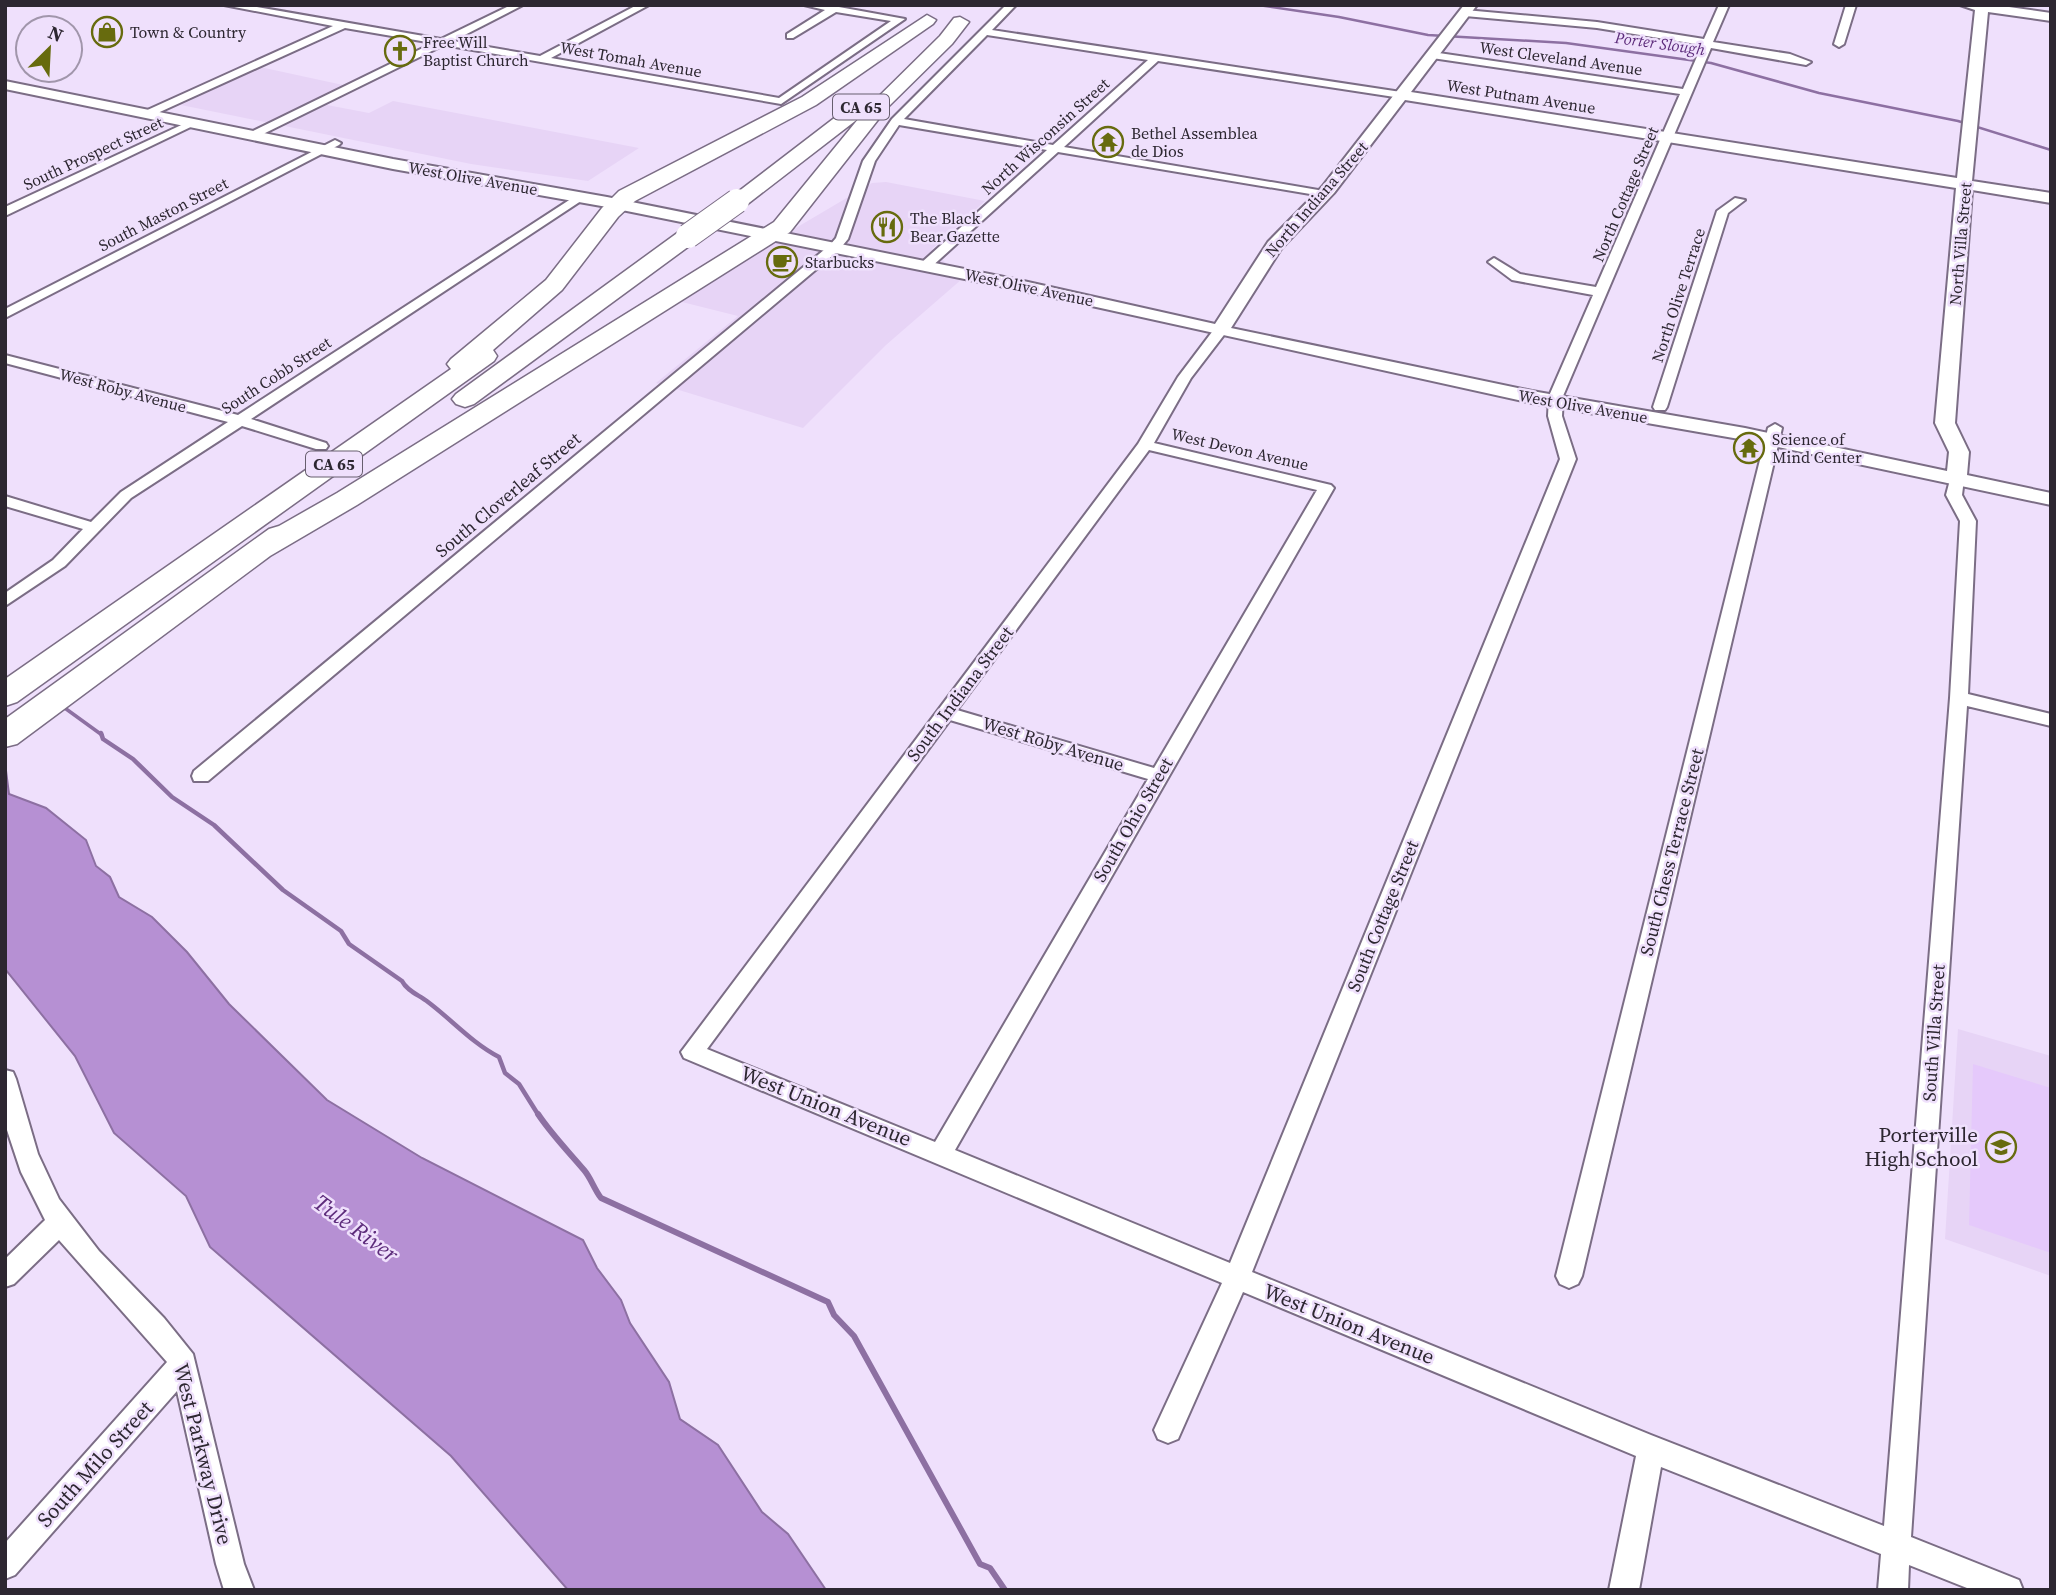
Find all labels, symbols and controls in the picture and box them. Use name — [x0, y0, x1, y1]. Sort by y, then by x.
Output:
north arrow — [14, 14, 84, 84]
shop icon: Town & Country — [90, 15, 124, 49]
text: N — [44, 19, 68, 48]
place label: Town & Country — [130, 21, 247, 43]
water label: Porter Slough — [1613, 26, 1707, 60]
place label: Free Will Baptist Church — [423, 31, 529, 71]
church icon: Free Will Baptist Church — [383, 34, 417, 68]
street label: West Tomah Avenue — [558, 36, 704, 82]
street label: West Cleveland Avenue — [1478, 36, 1644, 80]
street label: North Wisconsin Street — [976, 72, 1114, 199]
street label: West Putnam Avenue — [1445, 73, 1597, 119]
road number: CA 65 — [833, 94, 889, 120]
street label: South Prospect Street — [20, 111, 167, 195]
place label: Bethel Assemblea de Dios — [1131, 122, 1258, 162]
street label: North Cottage Street — [1587, 122, 1664, 265]
temple icon: Bethel Assemblea de Dios — [1091, 125, 1125, 159]
street label: North Indiana Street — [1260, 136, 1373, 261]
street label: West Olive Avenue — [407, 156, 539, 200]
street label: South Maston Street — [94, 171, 232, 256]
street label: North Villa Street — [1944, 181, 1976, 306]
place label: The Black Bear Gazette — [910, 207, 1000, 247]
restaurant icon: The Black Bear Gazette — [870, 210, 904, 244]
street label: North Olive Terrace — [1646, 225, 1710, 365]
cafe icon: Starbucks — [765, 245, 799, 279]
place label: Starbucks — [805, 251, 874, 273]
street label: West Olive Avenue — [963, 263, 1095, 311]
street label: South Cobb Street — [217, 331, 336, 419]
street label: West Roby Avenue — [57, 362, 189, 418]
street label: West Olive Avenue — [1517, 384, 1649, 428]
street label: West Devon Avenue — [1169, 423, 1311, 475]
street label: South Cloverleaf Street — [430, 426, 586, 563]
place label: Science of Mind Center — [1772, 428, 1862, 468]
temple icon: Science of Mind Center — [1732, 431, 1766, 465]
road number: CA 65 — [306, 452, 362, 477]
street label: South Indiana Street — [900, 621, 1019, 766]
street label: West Roby Avenue — [979, 710, 1127, 777]
street label: South Chess Terrace Street — [1634, 745, 1709, 958]
street label: South Ohio Street — [1087, 753, 1178, 887]
street label: South Cottage Street — [1341, 836, 1424, 995]
street label: South Villa Street — [1916, 964, 1951, 1102]
street label: West Union Avenue — [736, 1058, 916, 1153]
place label: Porterville High School — [1865, 1120, 1978, 1173]
school or university icon: Porterville High School — [1984, 1130, 2018, 1164]
water label: Tule River — [307, 1186, 405, 1270]
street label: West Union Avenue — [1259, 1276, 1439, 1371]
street label: West Parkway Drive — [167, 1360, 240, 1548]
street label: South Milo Street — [30, 1394, 159, 1533]

